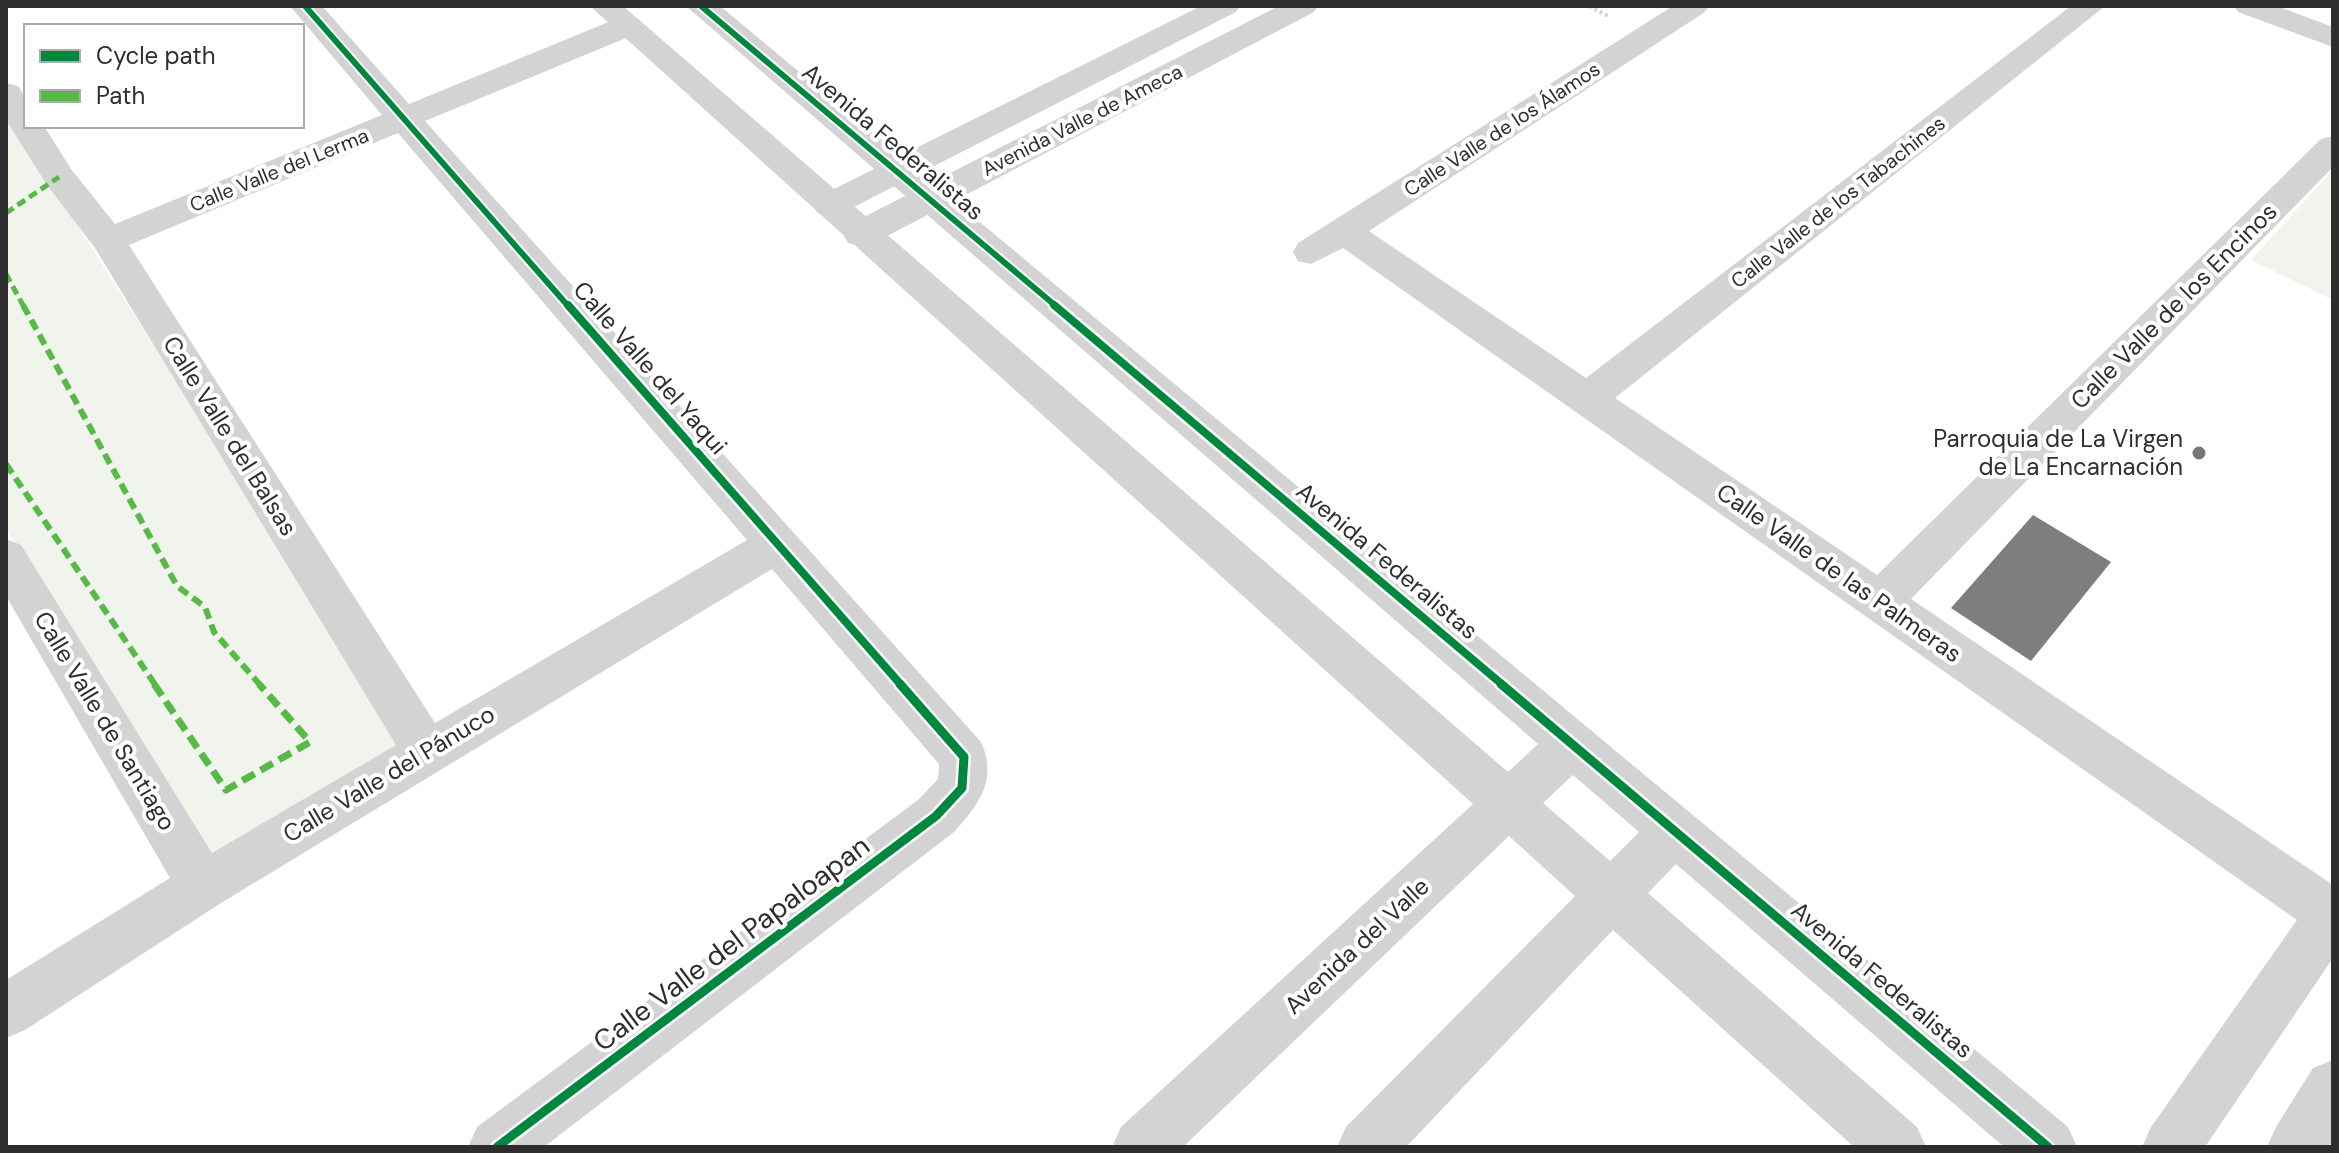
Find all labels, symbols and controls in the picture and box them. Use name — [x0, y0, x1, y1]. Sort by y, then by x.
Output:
legend — [24, 24, 304, 128]
text: Cycle path — [96, 40, 215, 71]
street label: Avenida Federalistas — [796, 56, 991, 227]
street label: Calle Valle de los Álamos — [1399, 56, 1605, 202]
street label: Avenida Valle de Ameca — [977, 58, 1187, 182]
text: Path — [96, 80, 145, 111]
street label: Calle Valle de los Tabachines — [1726, 110, 1950, 294]
street label: Calle Valle del Lerma — [186, 122, 372, 218]
street label: Calle Valle de los Encinos — [2064, 196, 2283, 415]
street label: Calle Valle del Yaqui — [567, 275, 734, 461]
street label: Calle Valle del Balsas — [156, 330, 304, 541]
place label: Parroquia de La Virgen de La Encarnación — [1933, 423, 2183, 482]
marker: Parroquia de La Virgen de La Encarnación — [2190, 444, 2208, 462]
street label: Avenida Federalistas — [1290, 475, 1485, 646]
street label: Calle Valle de las Palmeras — [1711, 476, 1968, 669]
street label: Calle Valle de Santiago — [28, 605, 183, 836]
street label: Calle Valle del Pánuco — [277, 698, 500, 849]
street label: Calle Valle del Papaloapan — [586, 827, 877, 1060]
street label: Avenida del Valle — [1278, 871, 1436, 1021]
street label: Avenida Federalistas — [1785, 894, 1980, 1065]

